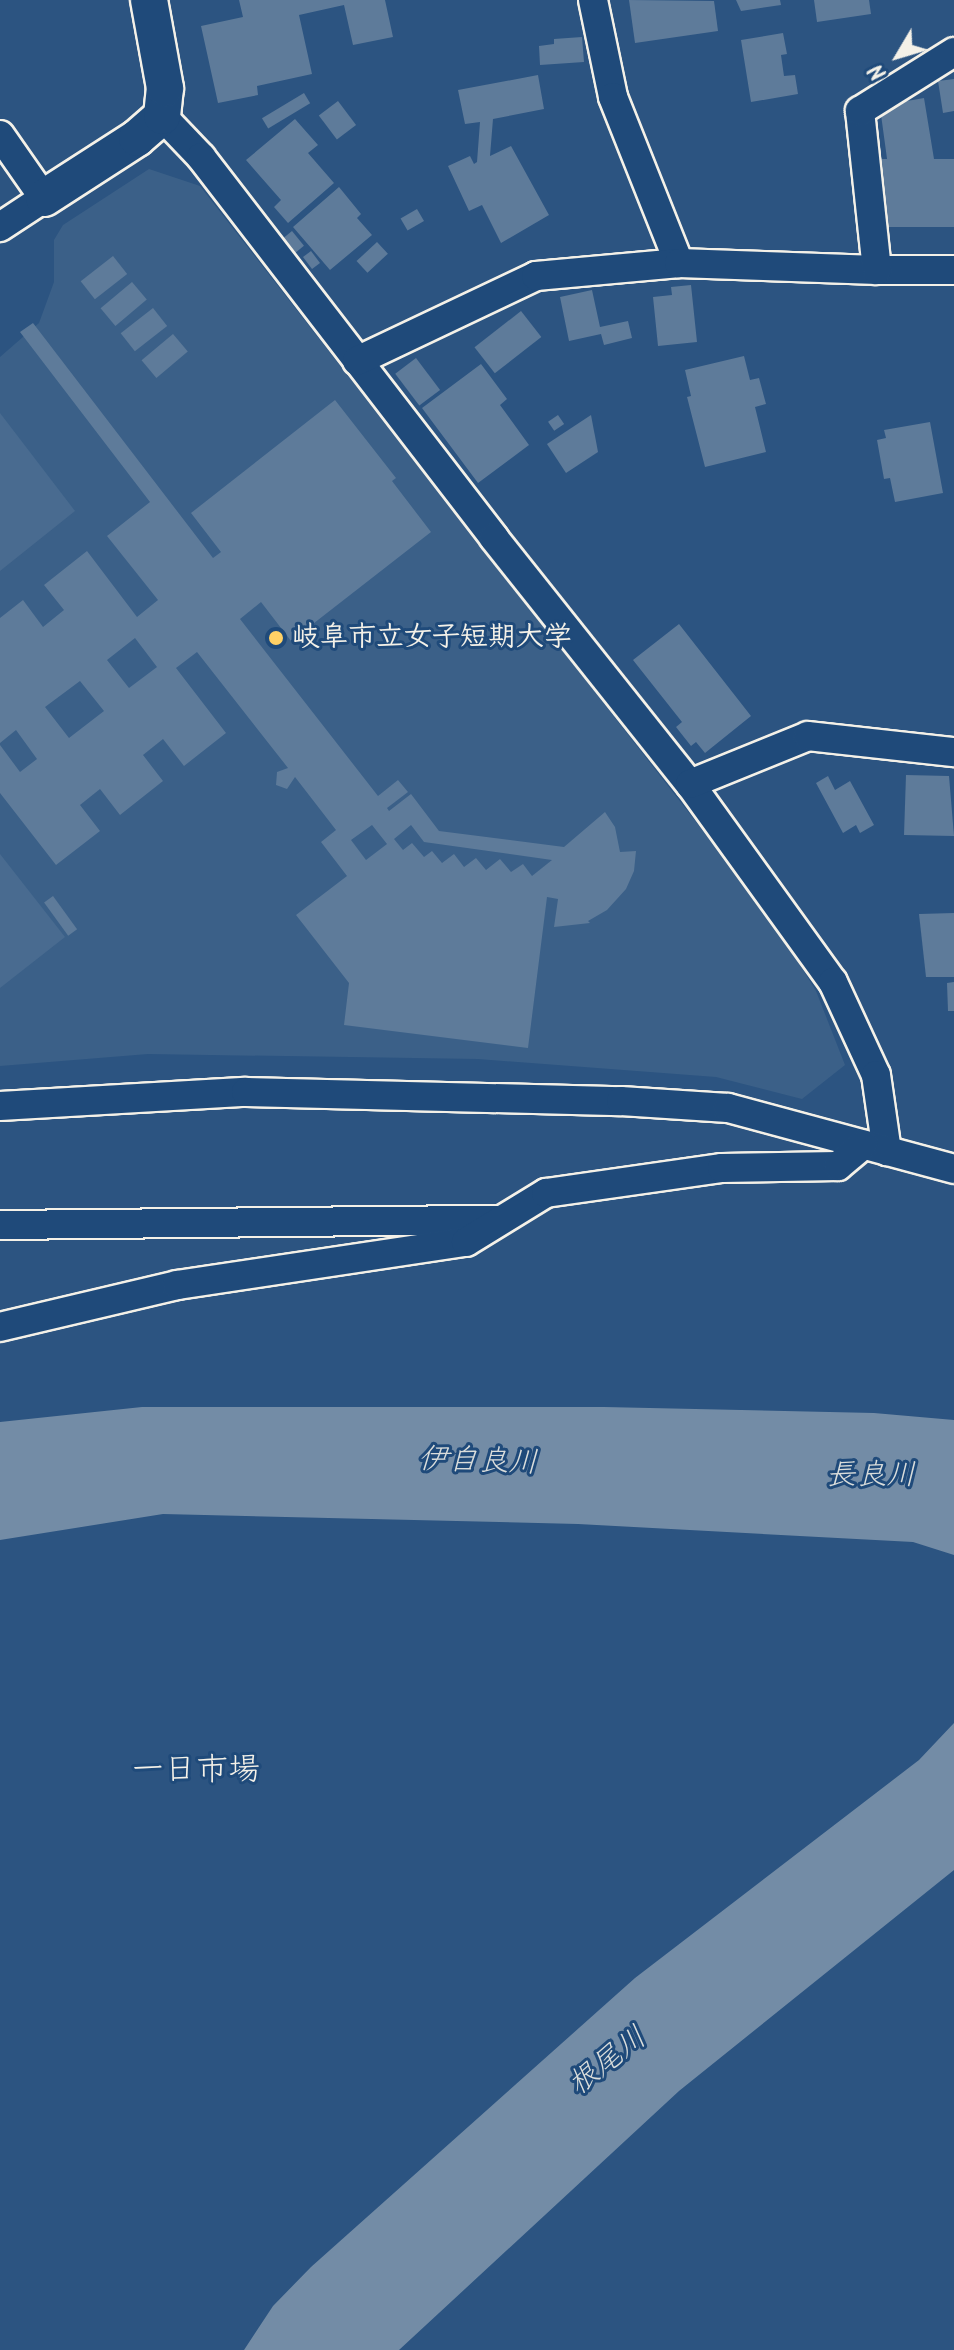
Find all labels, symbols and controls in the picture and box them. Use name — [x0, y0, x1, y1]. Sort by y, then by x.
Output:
north arrow — [858, 16, 938, 96]
text: N — [861, 55, 897, 87]
place label: 岐阜市立女子短期大学 — [292, 621, 572, 655]
marker: 岐阜市立女子短期大学 — [267, 629, 285, 647]
water label: 伊自良川 — [417, 1442, 539, 1482]
water label: 長良川 — [826, 1458, 916, 1494]
district label: 一日市場 — [132, 1752, 260, 1790]
water label: 根尾川 — [561, 2020, 655, 2104]

